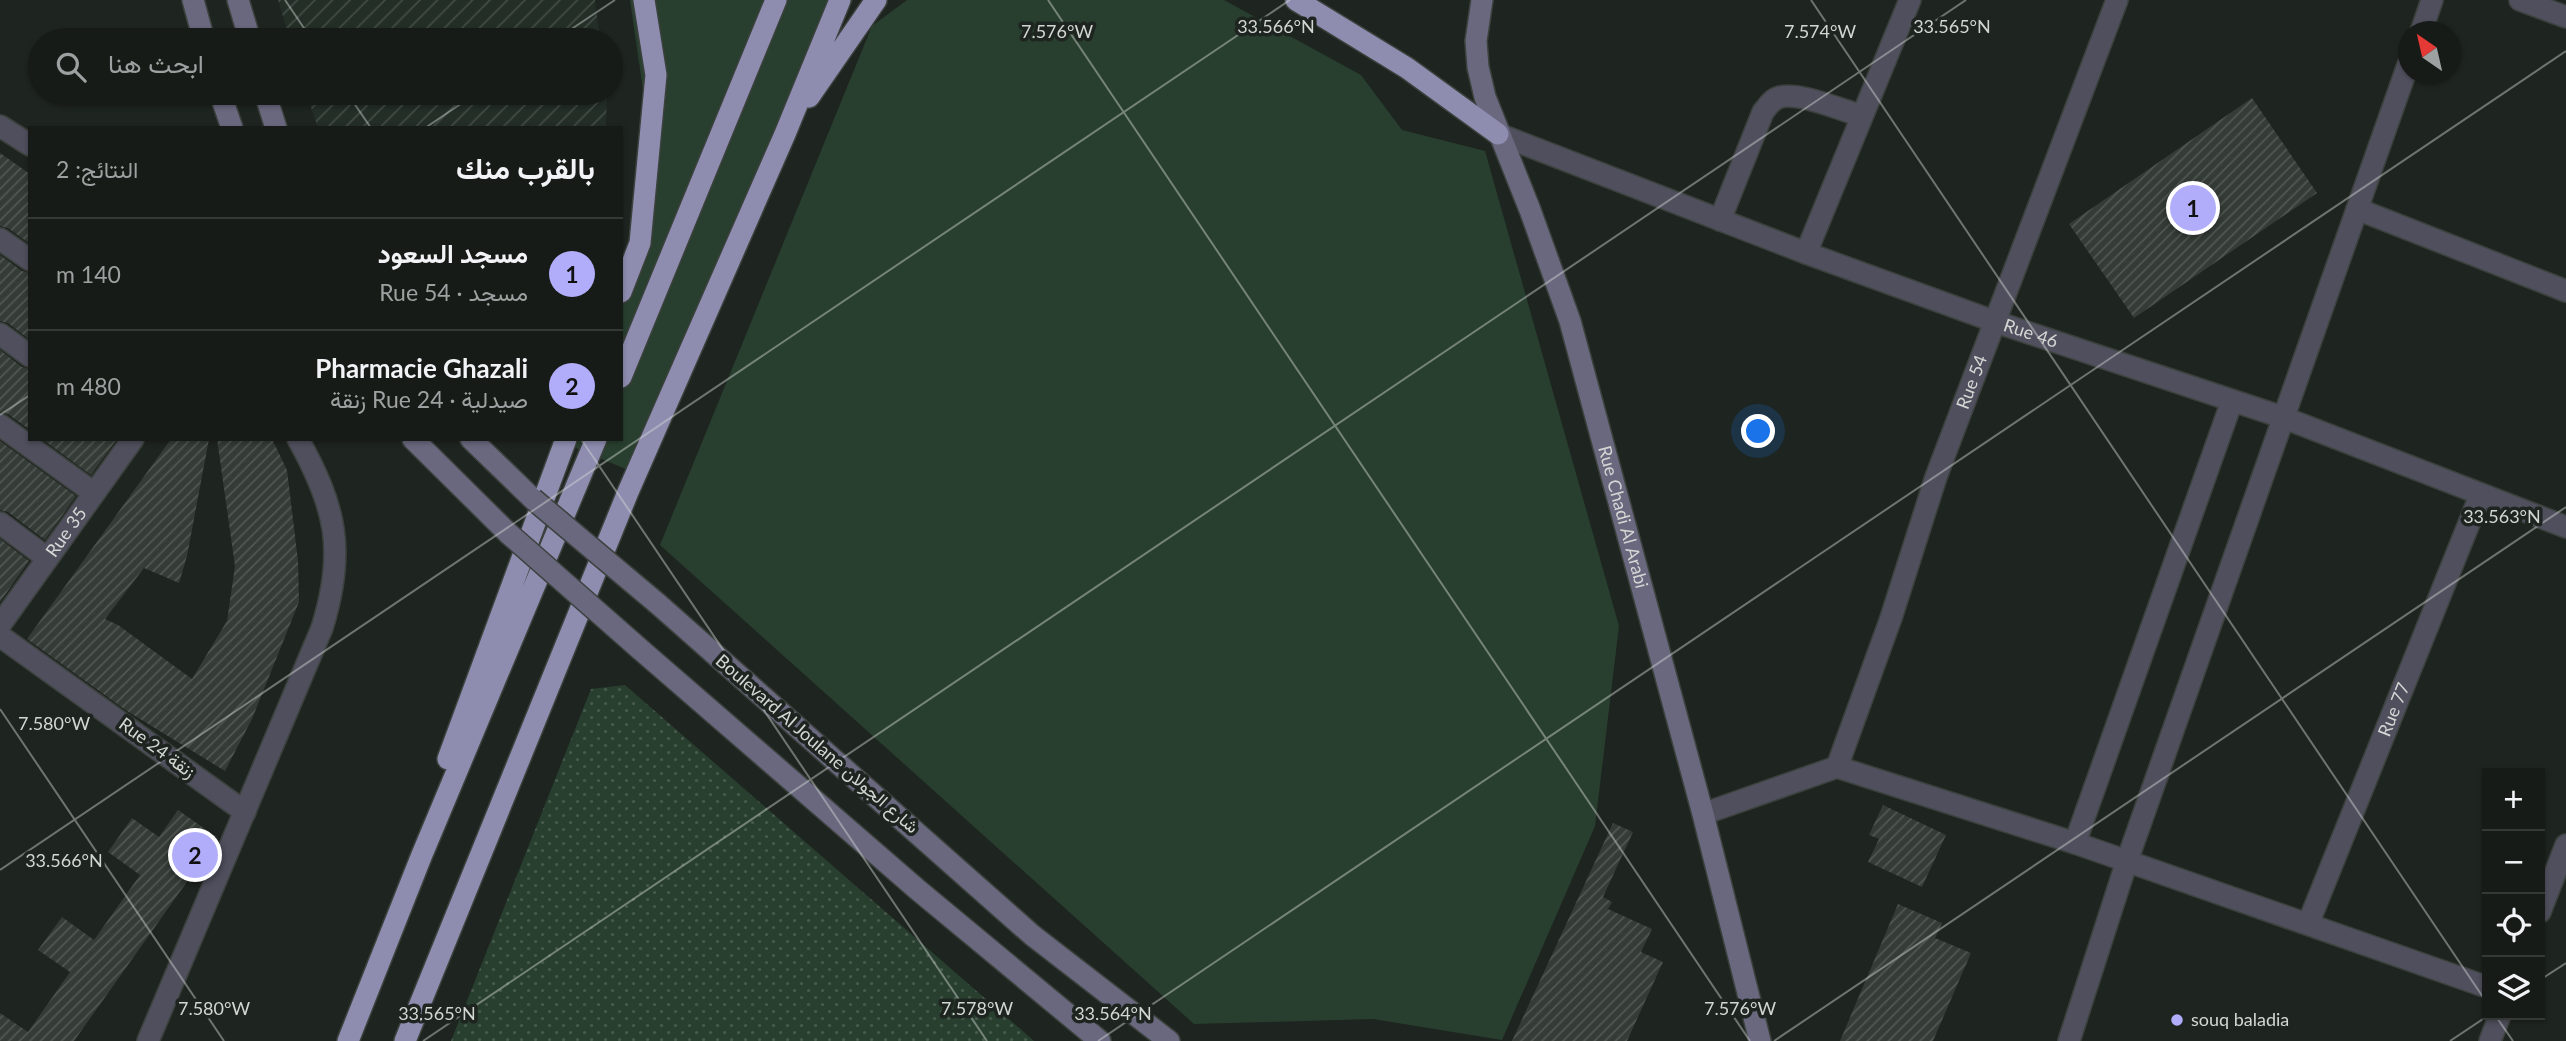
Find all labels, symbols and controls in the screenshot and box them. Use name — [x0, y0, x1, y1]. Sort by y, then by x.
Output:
text: 33.566°N — [1237, 15, 1315, 37]
text: 33.565°N — [1913, 15, 1991, 37]
text: 7.576°W — [1021, 20, 1093, 42]
text: 7.574°W — [1784, 20, 1856, 42]
north arrow — [2398, 21, 2461, 84]
search box — [28, 28, 623, 105]
text: ابحث هنا — [108, 47, 204, 79]
icon: search — [52, 48, 90, 86]
text: بالقرب منك — [456, 149, 595, 185]
text: النتائج: 2 — [56, 155, 138, 183]
pin: 1 — [2170, 182, 2216, 234]
text: مسجد السعود — [378, 237, 528, 269]
text: 140 m — [56, 260, 121, 288]
text: 1 — [565, 260, 579, 288]
text: مسجد · Rue 54 — [379, 278, 528, 306]
street label: Rue 46 — [2001, 313, 2061, 352]
text: Pharmacie Ghazali — [315, 352, 528, 384]
street label: Rue 54 — [1951, 352, 1991, 412]
text: 480 m — [56, 372, 121, 400]
text: 2 — [565, 372, 579, 400]
text: صيدلية · Rue 24 زنقة — [330, 385, 528, 413]
your location — [1741, 414, 1775, 448]
street label: Rue Chadi Al Arabi — [1594, 443, 1654, 591]
street label: Rue 35 — [40, 503, 91, 561]
text: 33.563°N — [2463, 505, 2541, 527]
street label: Boulevard Al Joulane شارع الجولان — [710, 649, 924, 839]
street label: Rue 77 — [2373, 679, 2414, 739]
text: 7.580°W — [18, 712, 90, 734]
street label: Rue 24 زنقة — [115, 712, 200, 783]
map controls — [2482, 768, 2545, 1020]
button: + — [2482, 768, 2545, 831]
pin: 2 — [172, 829, 218, 881]
button: − — [2482, 831, 2545, 894]
text: 33.566°N — [25, 849, 103, 871]
button: locate — [2482, 894, 2545, 957]
button: layers — [2482, 957, 2545, 1020]
text: 7.580°W — [178, 997, 250, 1019]
text: 7.578°W — [941, 997, 1013, 1019]
text: 7.576°W — [1704, 997, 1776, 1019]
text: 33.565°N — [398, 1002, 476, 1024]
text: 33.564°N — [1074, 1002, 1152, 1024]
place label: souq baladia — [2191, 1008, 2289, 1030]
marker: souq baladia — [2169, 1012, 2185, 1028]

